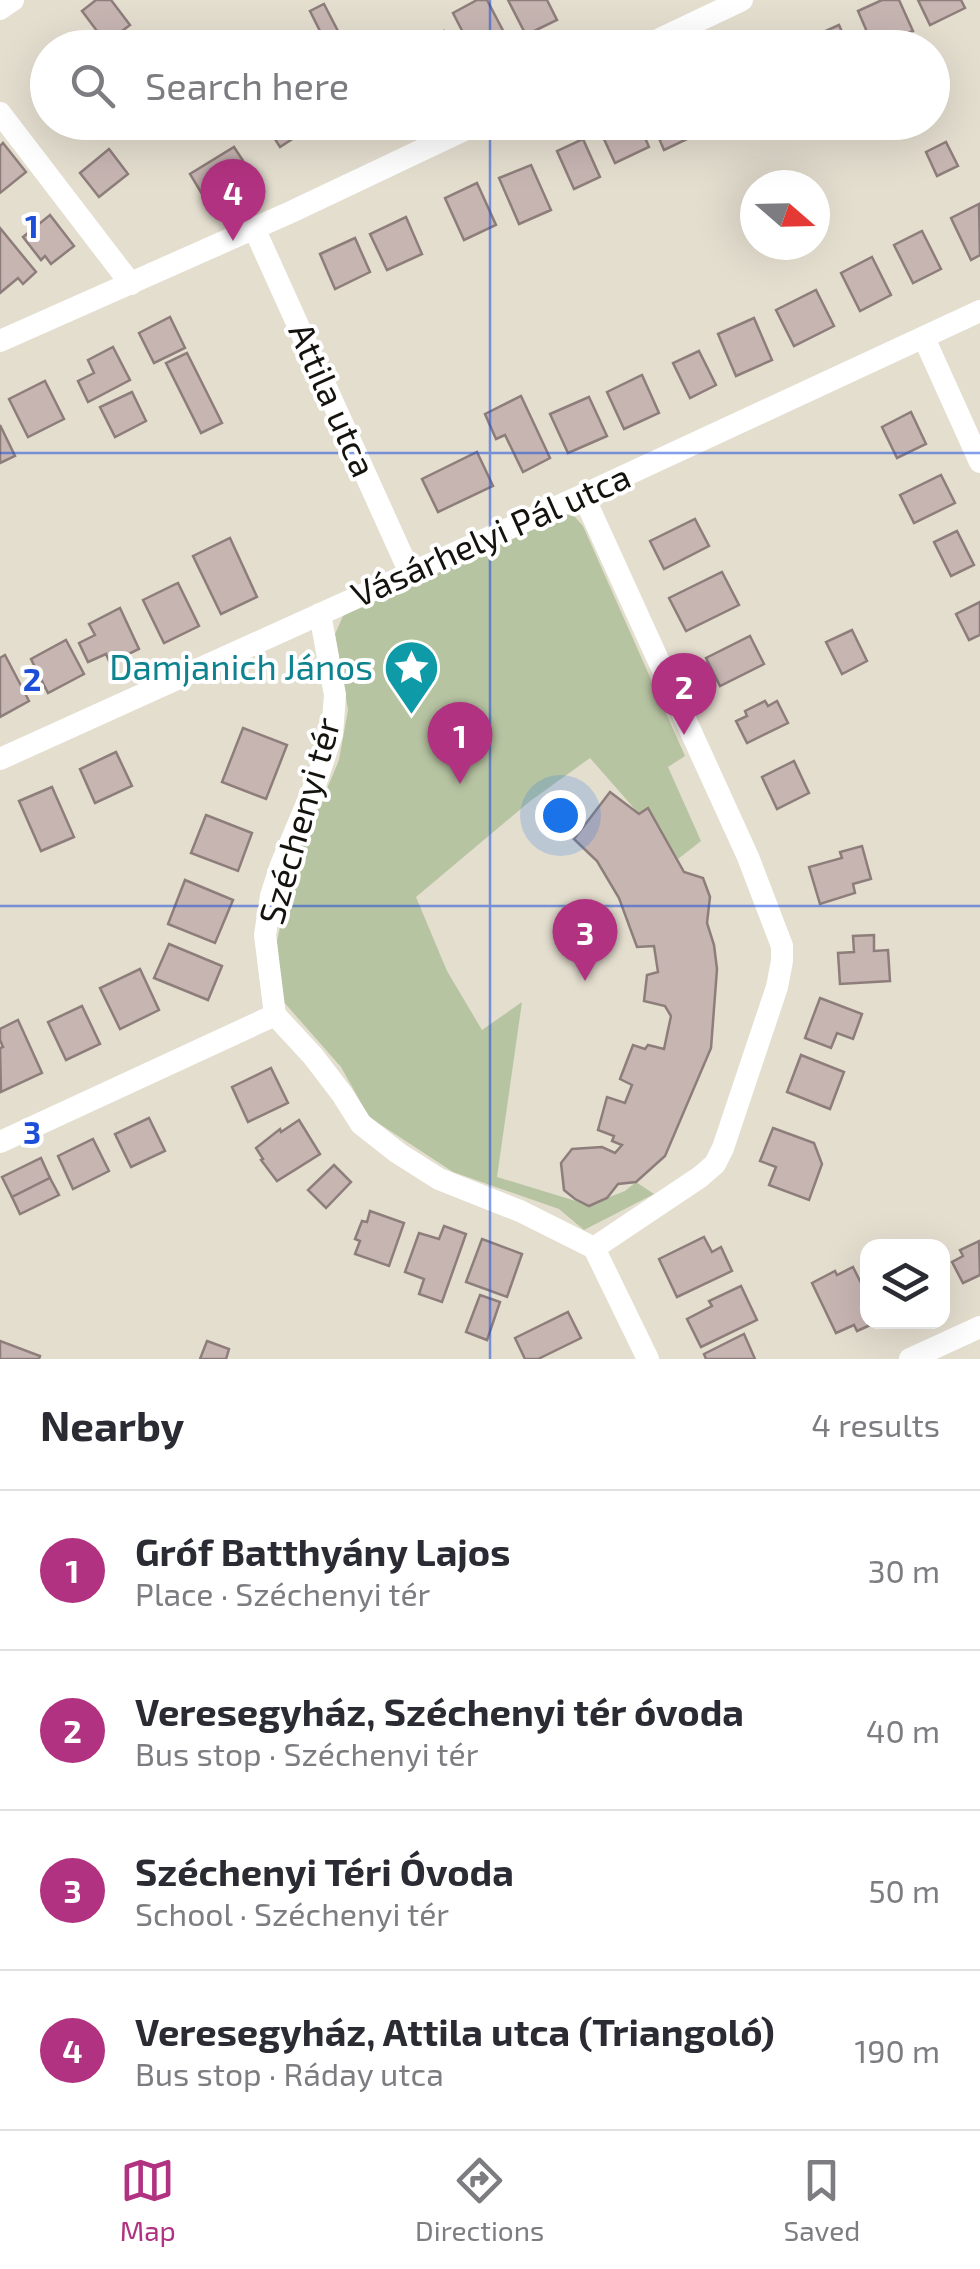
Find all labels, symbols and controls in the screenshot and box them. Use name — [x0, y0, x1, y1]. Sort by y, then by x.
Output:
search box — [30, 30, 950, 140]
icon: search — [65, 58, 120, 113]
text: Search here — [145, 62, 349, 108]
pin: 4 — [200, 158, 266, 241]
north arrow — [740, 170, 830, 260]
text: 1 — [25, 206, 39, 244]
street label: Attila utca — [281, 316, 386, 483]
street label: Vásárhelyi Pál utca — [344, 454, 636, 615]
place icon: Damjanich János — [382, 638, 442, 717]
place label: Damjanich János — [109, 645, 373, 687]
pin: 2 — [652, 652, 716, 735]
text: 2 — [23, 659, 41, 697]
pin: 1 — [428, 702, 492, 784]
street label: Széchenyi tér — [248, 712, 348, 929]
your location — [535, 790, 586, 841]
pin: 3 — [552, 898, 618, 981]
text: 3 — [23, 1112, 41, 1150]
map controls — [860, 1239, 950, 1329]
button: layers — [860, 1239, 950, 1329]
text: Nearby — [40, 1399, 184, 1449]
text: 4 results — [811, 1405, 940, 1443]
text: Gróf Batthyány Lajos — [135, 1528, 510, 1574]
text: 1 — [66, 1551, 79, 1589]
text: 30 m — [868, 1551, 940, 1589]
text: Place · Széchenyi tér — [135, 1574, 430, 1612]
text: Veresegyház, Széchenyi tér óvoda — [135, 1688, 744, 1734]
text: 2 — [63, 1711, 82, 1749]
text: 40 m — [866, 1711, 940, 1749]
text: Bus stop · Széchenyi tér — [135, 1734, 479, 1772]
text: Széchenyi Téri Óvoda — [135, 1848, 514, 1894]
text: 3 — [63, 1871, 82, 1909]
text: 50 m — [868, 1871, 940, 1909]
text: School · Széchenyi tér — [135, 1894, 449, 1932]
text: Veresegyház, Attila utca (Triangoló) — [135, 2008, 775, 2054]
text: 4 — [62, 2031, 83, 2069]
text: 190 m — [854, 2031, 940, 2069]
text: Bus stop · Ráday utca — [135, 2054, 444, 2092]
tab: Map — [120, 2153, 176, 2247]
tab: Directions — [415, 2153, 544, 2247]
tab: Saved — [784, 2153, 860, 2247]

